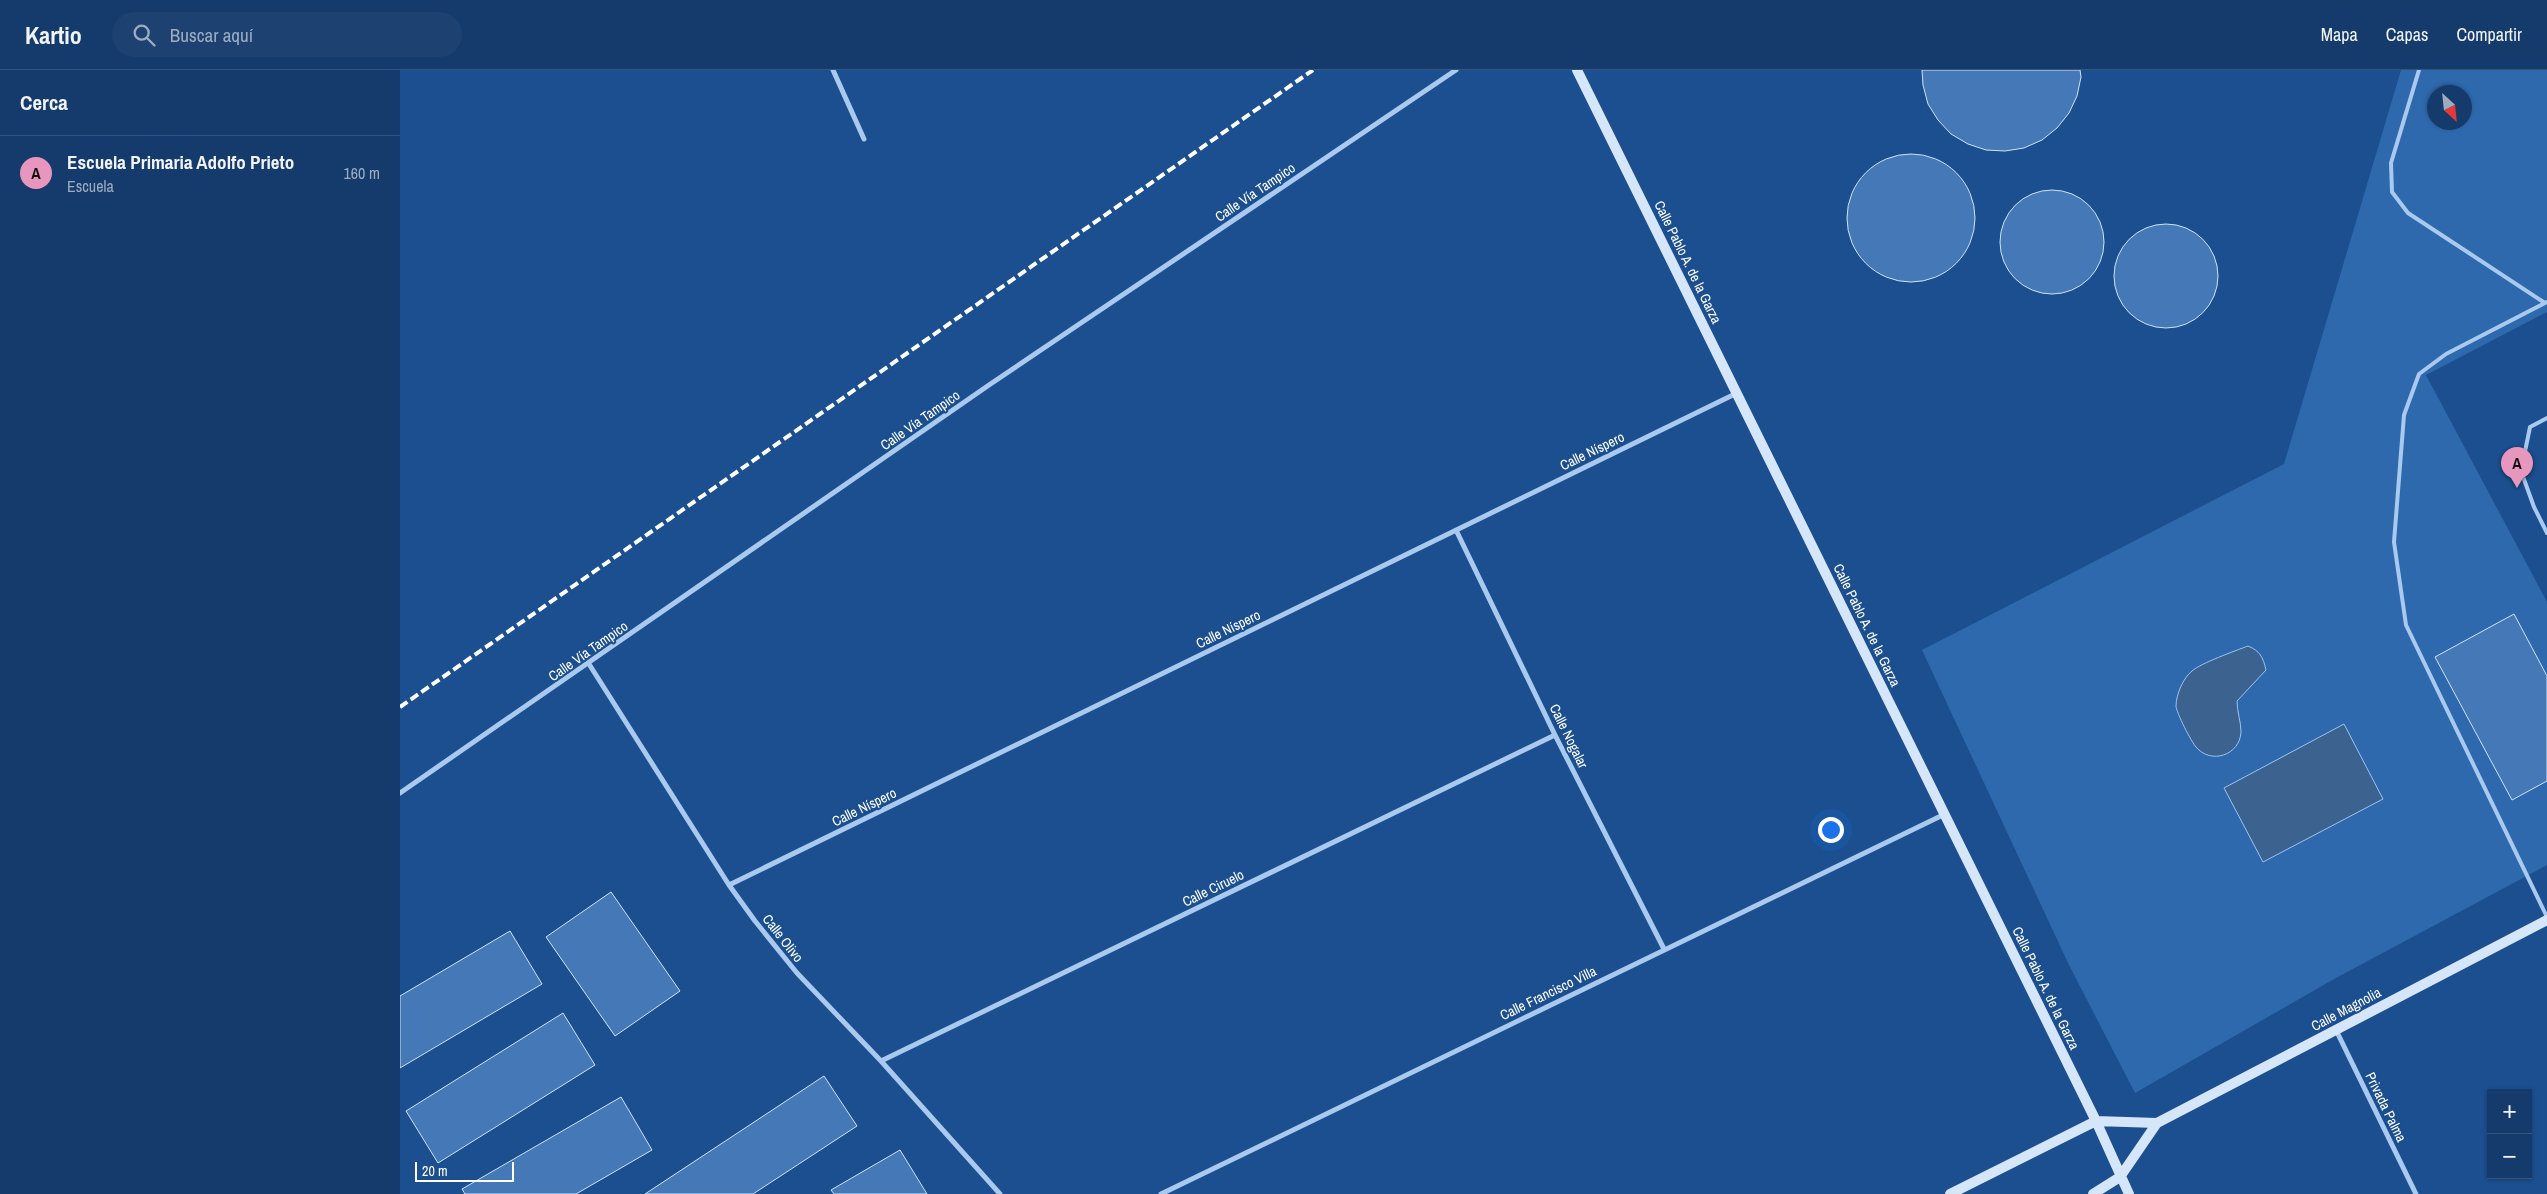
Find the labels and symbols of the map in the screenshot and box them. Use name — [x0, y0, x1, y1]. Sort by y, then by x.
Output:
north arrow — [2427, 85, 2472, 130]
street label: Calle Vía Tampico — [1211, 159, 1299, 225]
street label: Calle Pablo A. de la Garza — [1650, 198, 1726, 327]
street label: Calle Vía Tampico — [877, 386, 963, 454]
street label: Calle Níspero — [1557, 428, 1627, 474]
pin: A — [2501, 447, 2533, 488]
street label: Calle Pablo A. de la Garza — [1829, 561, 1905, 690]
street label: Calle Níspero — [1193, 606, 1263, 652]
street label: Calle Vía Tampico — [545, 617, 631, 685]
street label: Calle Nogalar — [1546, 701, 1592, 771]
street label: Calle Níspero — [829, 784, 899, 830]
your location — [1818, 817, 1844, 843]
street label: Calle Ciruelo — [1179, 865, 1247, 911]
street label: Calle Olivo — [759, 910, 807, 966]
street label: Calle Pablo A. de la Garza — [2008, 924, 2084, 1053]
street label: Calle Francisco Villa — [1497, 962, 1600, 1024]
street label: Calle Magnolia — [2308, 983, 2385, 1035]
street label: Privada Palma — [2361, 1069, 2411, 1145]
scale bar — [415, 1159, 514, 1182]

